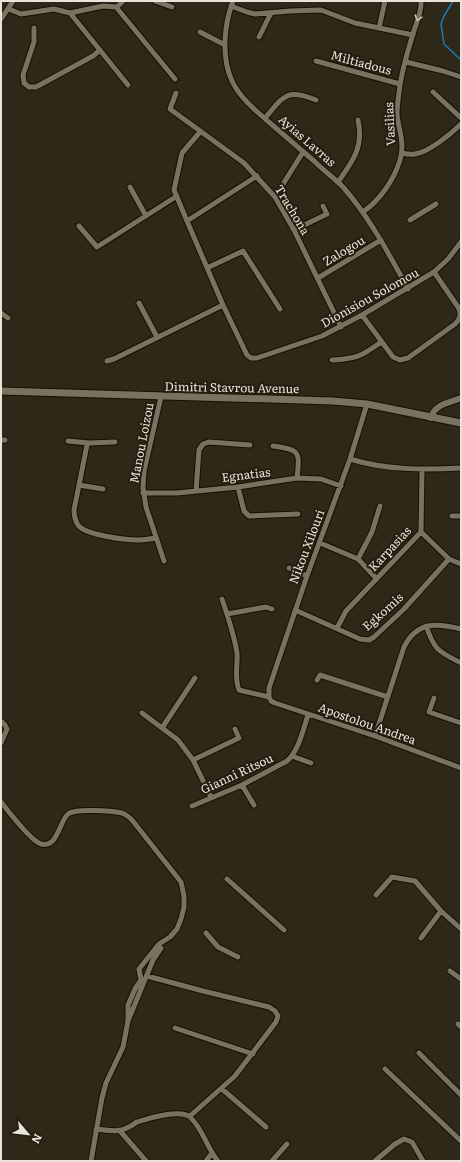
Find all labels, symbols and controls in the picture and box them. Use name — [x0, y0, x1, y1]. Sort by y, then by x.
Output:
one-way arrow — [414, 14, 423, 21]
street label: Miltiadous — [329, 45, 394, 79]
street label: Vasilias — [379, 101, 399, 146]
street label: Ayias Lavras — [275, 110, 341, 171]
street label: Trachona — [271, 181, 315, 238]
street label: Zalogou — [319, 230, 368, 270]
street label: Dionisiou Solomou — [317, 263, 422, 332]
street label: Dimitri Stavrou Avenue — [165, 377, 300, 397]
street label: Manou Loizou — [124, 400, 158, 485]
street label: Egnatias — [220, 462, 272, 486]
street label: Nikou Xilouri — [284, 507, 329, 586]
street label: Karpasias — [364, 521, 415, 575]
street label: Egkomis — [358, 588, 407, 634]
street label: Apostolou Andrea — [316, 698, 419, 748]
street label: Gianni Ritsou — [197, 748, 276, 798]
north arrow — [8, 1114, 48, 1154]
text: N — [28, 1131, 47, 1147]

